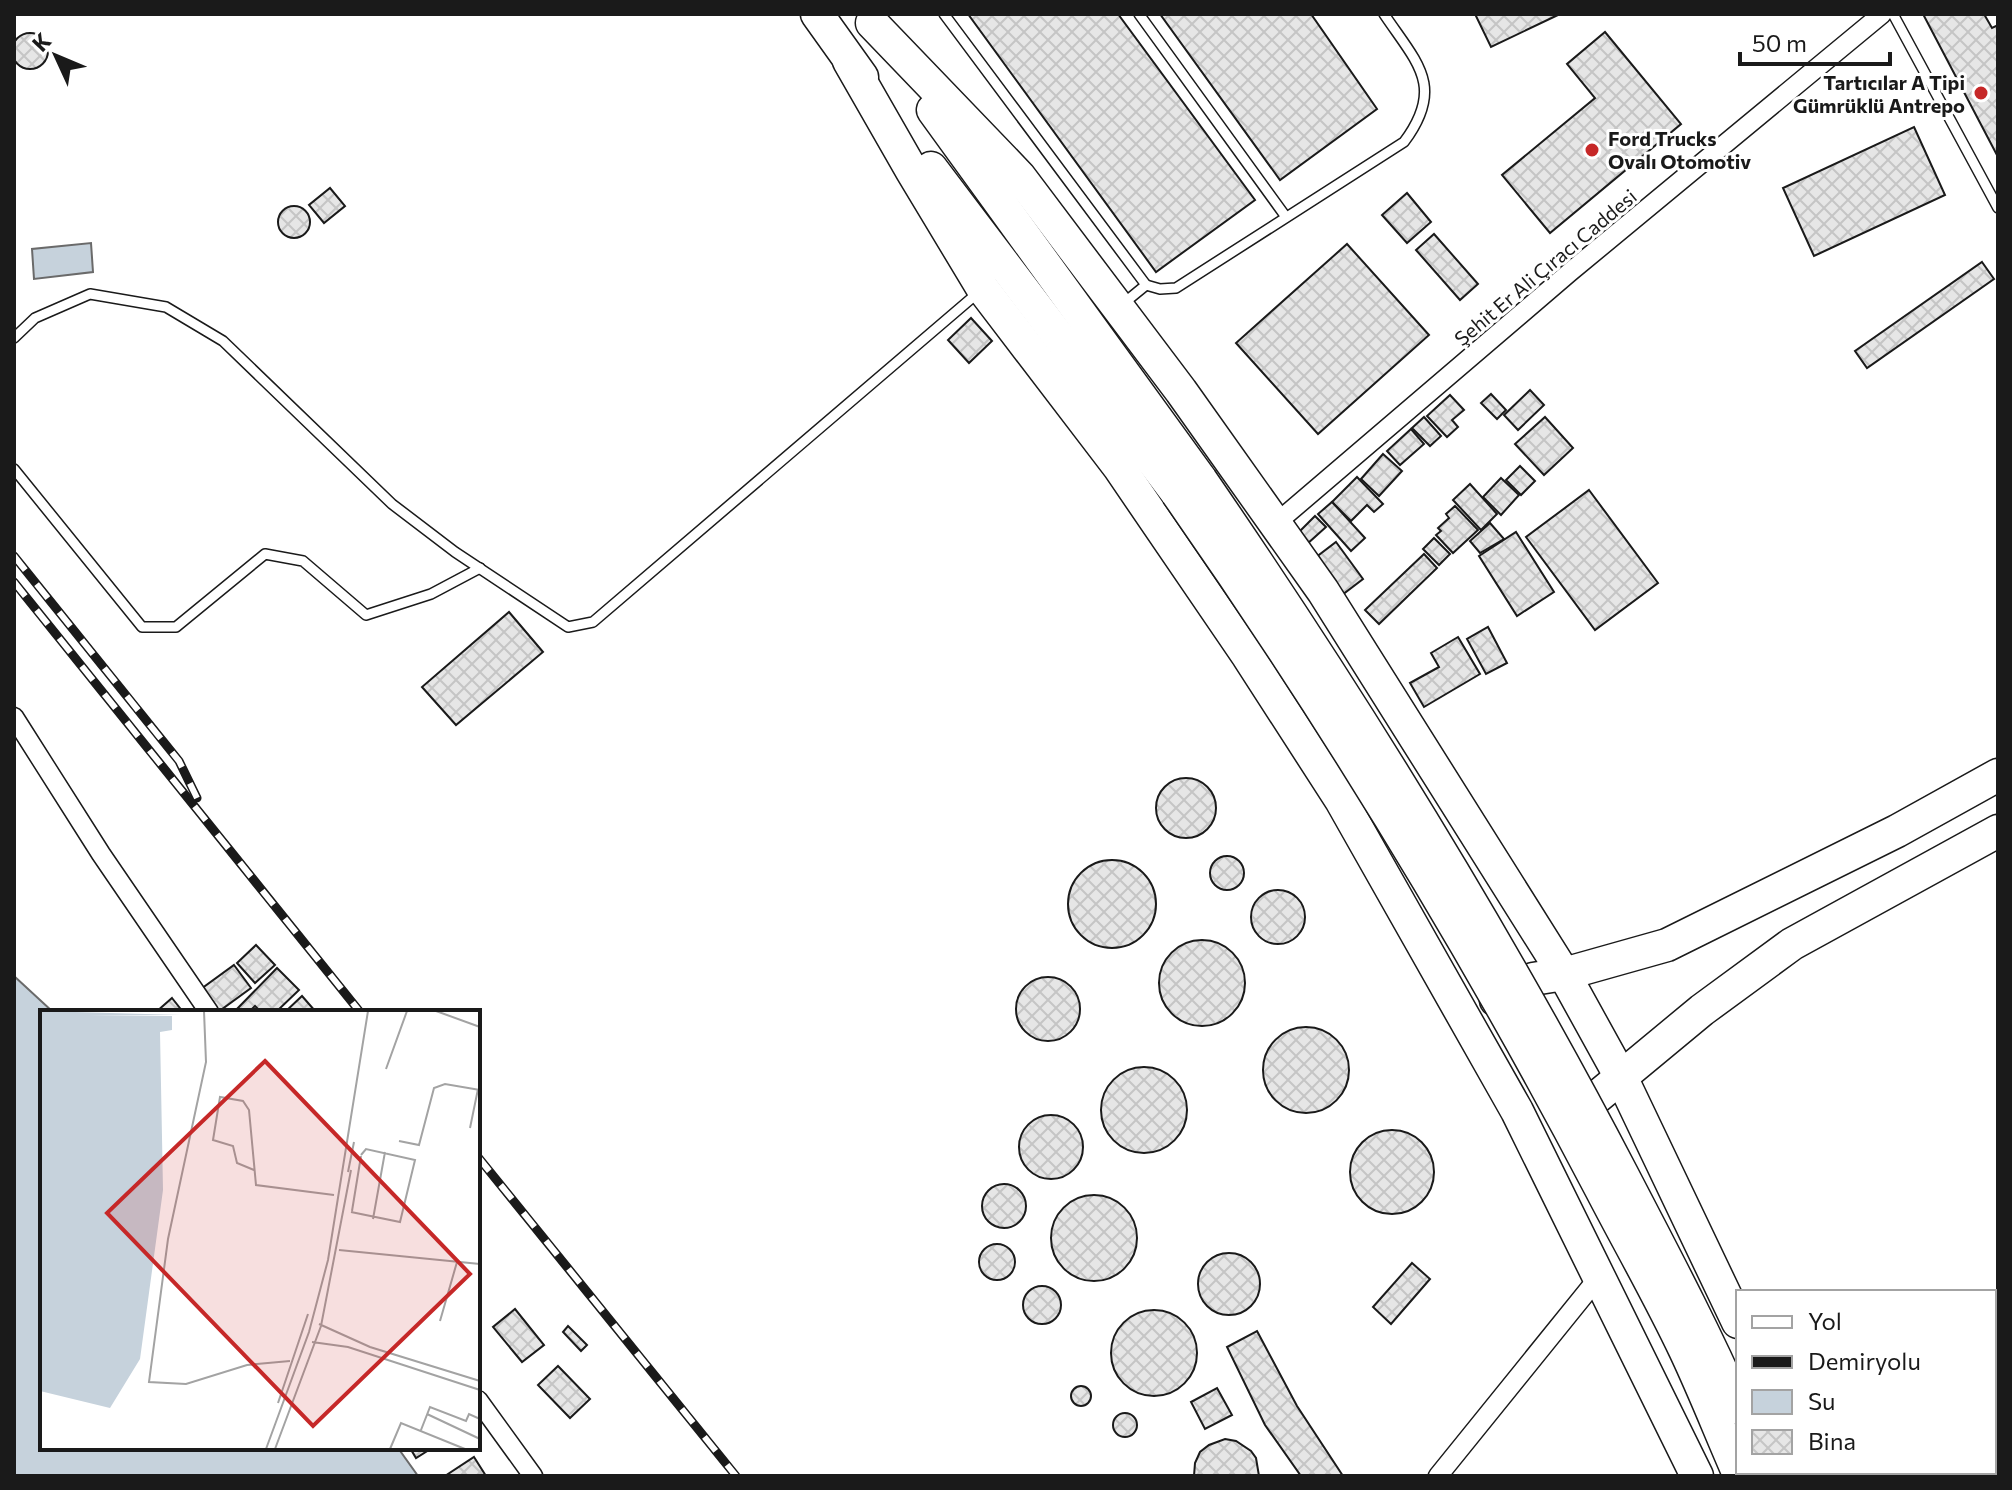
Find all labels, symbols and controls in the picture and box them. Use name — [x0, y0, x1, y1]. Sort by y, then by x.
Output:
north arrow — [16, 16, 96, 96]
scale bar — [1740, 16, 1890, 66]
text: K — [26, 27, 56, 57]
text: 50 m — [1752, 28, 1807, 57]
place label: Tartıcılar A Tipi Gümrüklü Antrepo — [1793, 70, 1965, 117]
marker: Tartıcılar A Tipi Gümrüklü Antrepo — [1972, 84, 1990, 102]
place label: Ford Trucks Ovalı Otomotiv — [1608, 126, 1751, 173]
marker: Ford Trucks Ovalı Otomotiv — [1583, 141, 1601, 159]
street label: Şehit Er Ali Çıracı Caddesi — [1449, 184, 1641, 350]
inset map — [40, 1010, 480, 1450]
legend — [1736, 1290, 1996, 1474]
text: Yol — [1808, 1306, 1842, 1335]
text: Demiryolu — [1808, 1346, 1921, 1375]
text: Su — [1808, 1386, 1835, 1415]
text: Bina — [1808, 1426, 1856, 1455]

